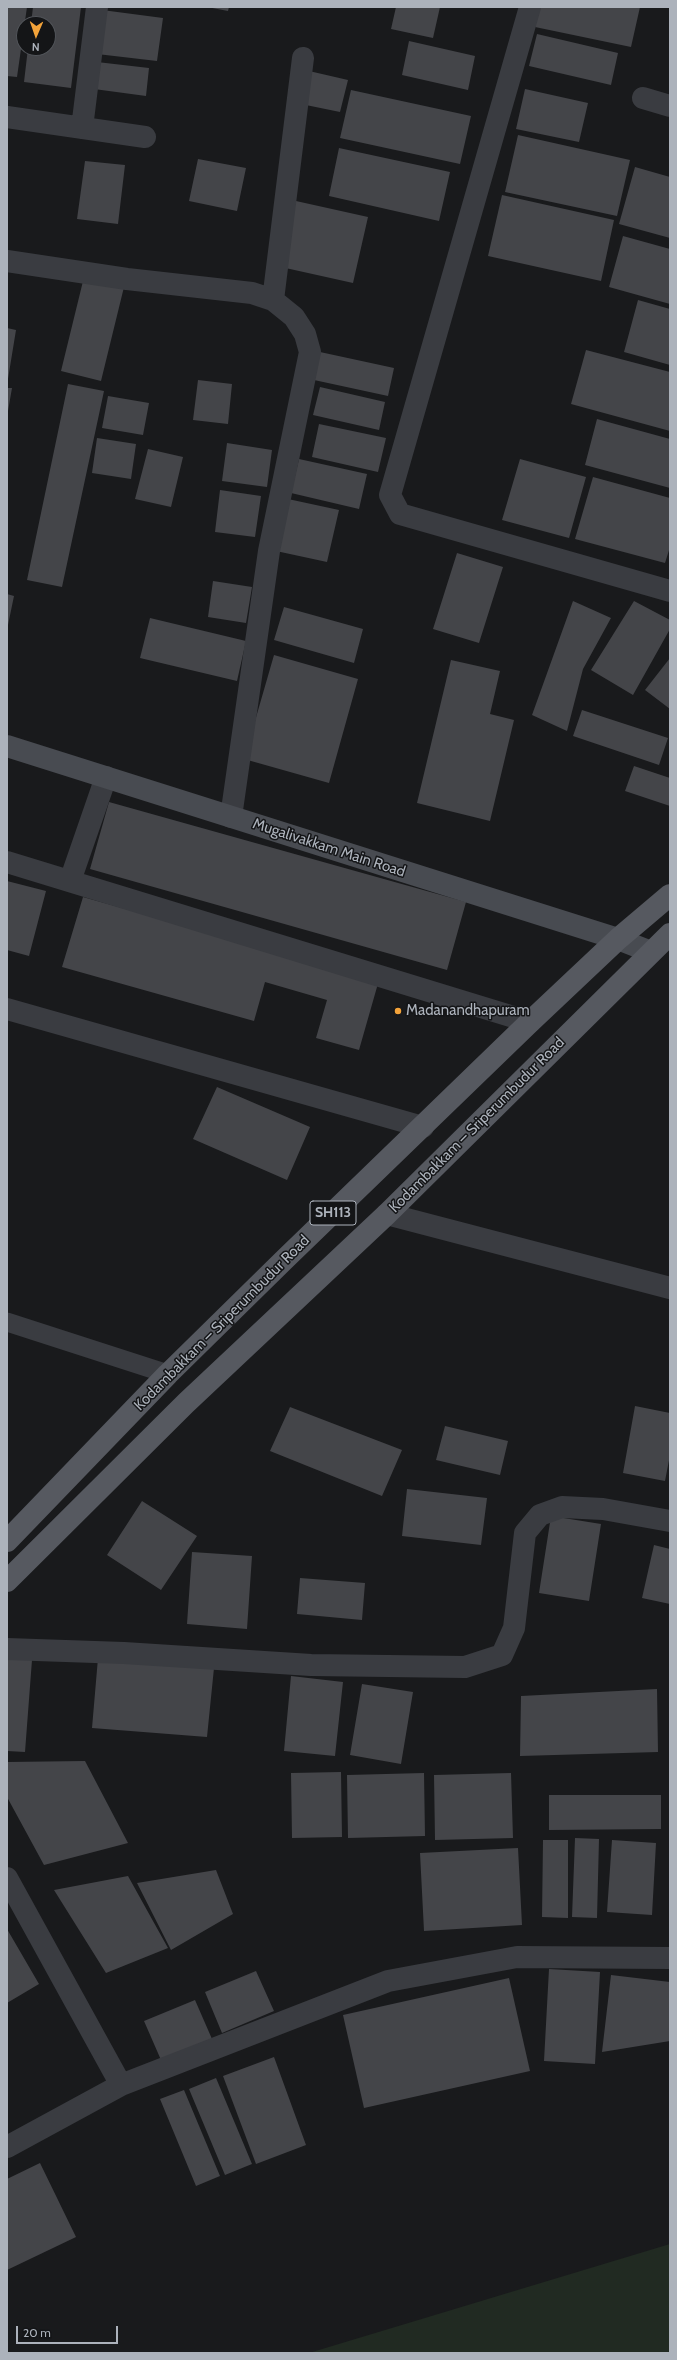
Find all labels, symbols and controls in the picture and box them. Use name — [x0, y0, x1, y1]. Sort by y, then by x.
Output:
north arrow — [16, 16, 56, 56]
text: N — [31, 40, 40, 54]
street label: Mugalivakkam Main Road — [250, 815, 408, 881]
place label: Madanandhapuram — [406, 1002, 530, 1020]
marker: Madanandhapuram — [393, 1006, 403, 1016]
street label: Kodambakkam – Sriperumbudur Road — [386, 1034, 568, 1216]
road number: SH113 — [310, 1201, 356, 1225]
street label: Kodambakkam – Sriperumbudur Road — [131, 1232, 313, 1414]
scale bar — [18, 2318, 120, 2344]
text: 20 m — [23, 2325, 51, 2340]

